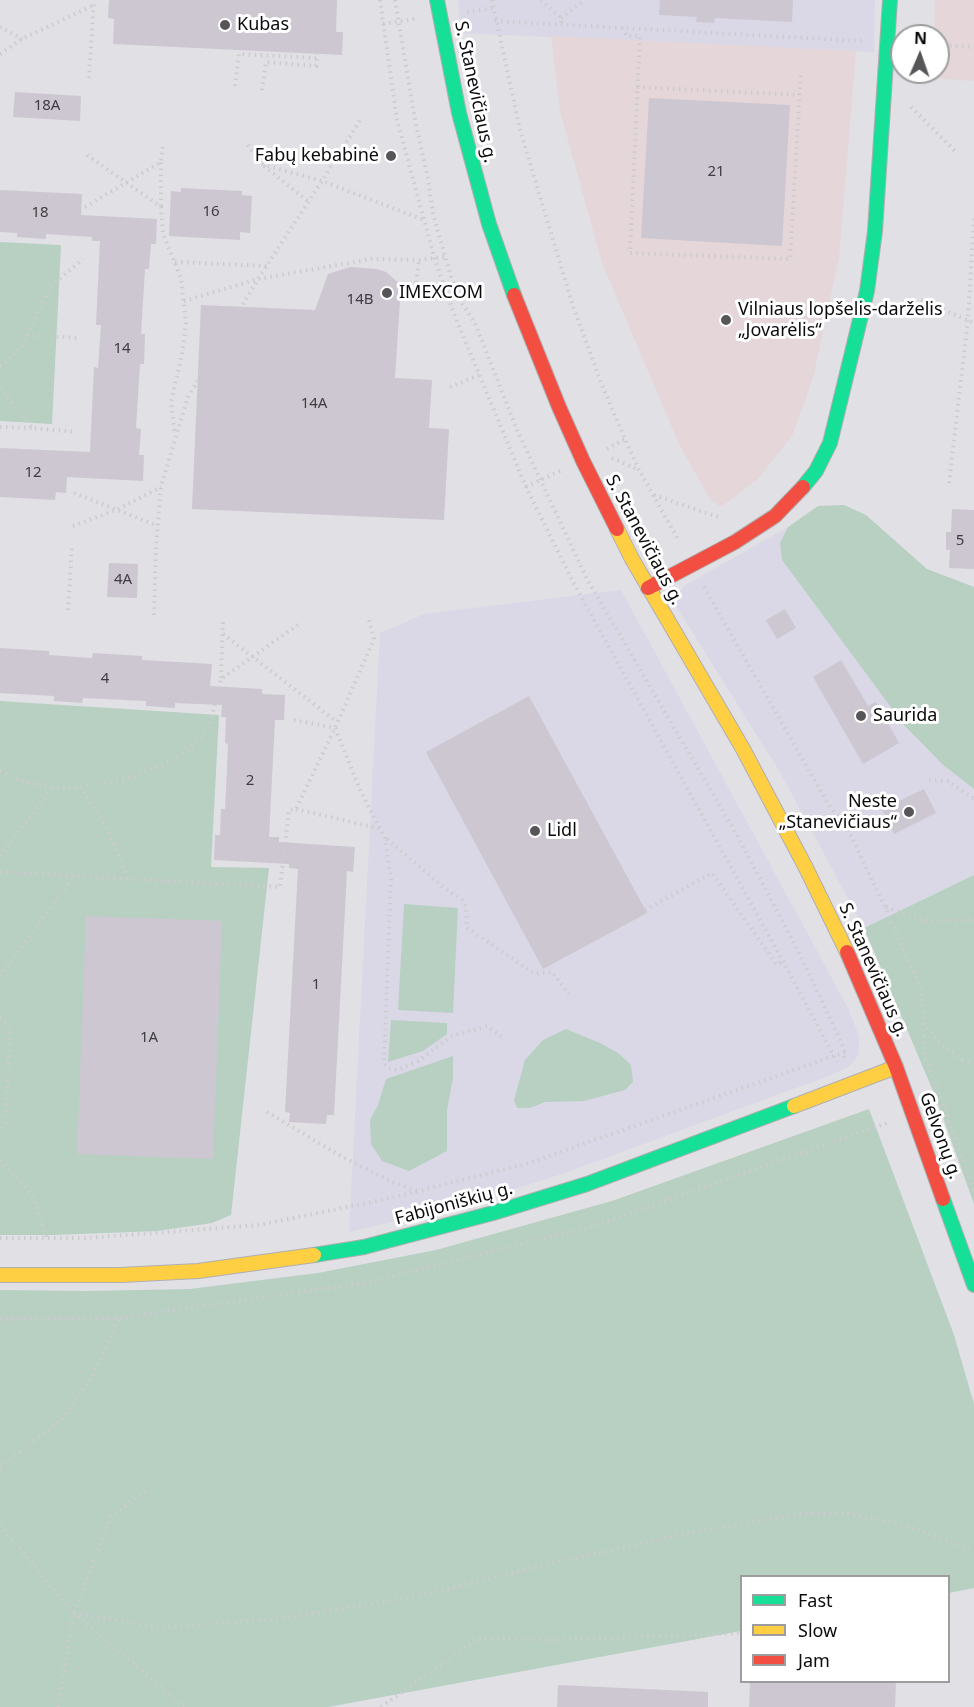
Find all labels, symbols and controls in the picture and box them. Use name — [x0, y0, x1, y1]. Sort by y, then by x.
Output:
place label: Kubas — [237, 14, 289, 36]
marker: Kubas — [218, 18, 232, 32]
street label: S. Stanevičiaus g. — [449, 19, 501, 165]
north arrow — [890, 24, 950, 84]
text: N — [914, 27, 927, 49]
house number: 18A — [34, 97, 60, 115]
place label: Fabų kebabinė — [255, 145, 379, 167]
marker: Fabų kebabinė — [384, 149, 398, 163]
house number: 21 — [707, 163, 725, 181]
house number: 16 — [202, 203, 220, 221]
house number: 18 — [31, 204, 49, 222]
place label: IMEXCOM — [399, 282, 483, 304]
marker: IMEXCOM — [380, 286, 394, 300]
house number: 14B — [347, 291, 373, 309]
place label: Vilniaus lopšelis-darželis „Jovarėlis“ — [738, 299, 943, 342]
marker: Vilniaus lopšelis-darželis „Jovarėlis“ — [719, 313, 733, 327]
house number: 14 — [113, 340, 131, 358]
house number: 14A — [301, 395, 327, 413]
house number: 12 — [24, 464, 42, 482]
street label: S. Stanevičiaus g. — [601, 471, 687, 609]
house number: 5 — [956, 532, 964, 550]
house number: 4A — [114, 571, 132, 589]
house number: 4 — [101, 670, 109, 688]
place label: Saurida — [873, 705, 937, 727]
marker: Saurida — [854, 709, 868, 723]
house number: 2 — [246, 772, 254, 790]
place label: Neste „Stanevičiaus“ — [779, 791, 897, 834]
marker: Neste „Stanevičiaus“ — [902, 805, 916, 819]
place label: Lidl — [547, 820, 577, 842]
marker: Lidl — [528, 824, 542, 838]
street label: S. Stanevičiaus g. — [834, 900, 912, 1040]
house number: 1 — [312, 976, 320, 994]
house number: 1A — [140, 1029, 158, 1047]
street label: Gelvonų g. — [914, 1090, 966, 1182]
street label: Fabijoniškių g. — [393, 1178, 515, 1230]
legend — [740, 1575, 950, 1683]
text: Fast — [798, 1588, 833, 1612]
text: Slow — [798, 1618, 837, 1642]
text: Jam — [798, 1648, 830, 1672]

